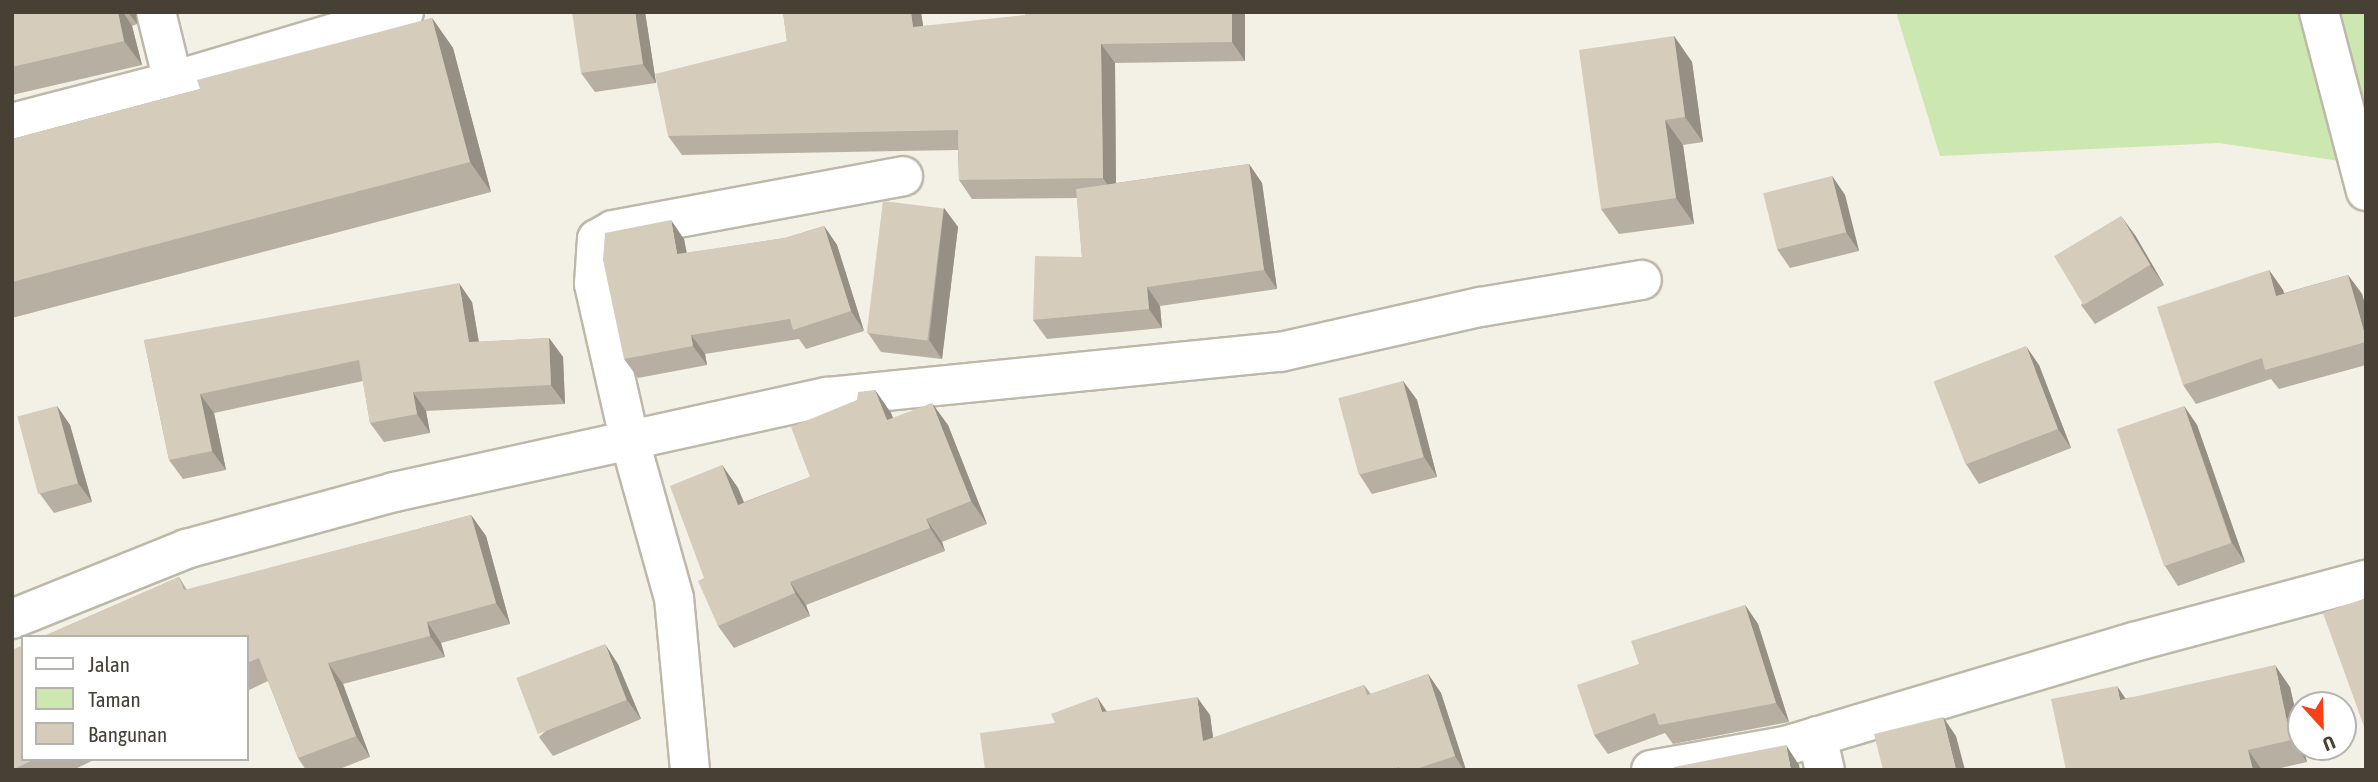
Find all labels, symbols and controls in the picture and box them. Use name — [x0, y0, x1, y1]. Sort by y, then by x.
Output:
legend — [21, 635, 248, 761]
text: Jalan — [88, 652, 130, 676]
text: Taman — [88, 687, 141, 711]
north arrow — [2287, 691, 2357, 761]
text: Bangunan — [88, 722, 167, 746]
text: U — [2320, 731, 2338, 756]

